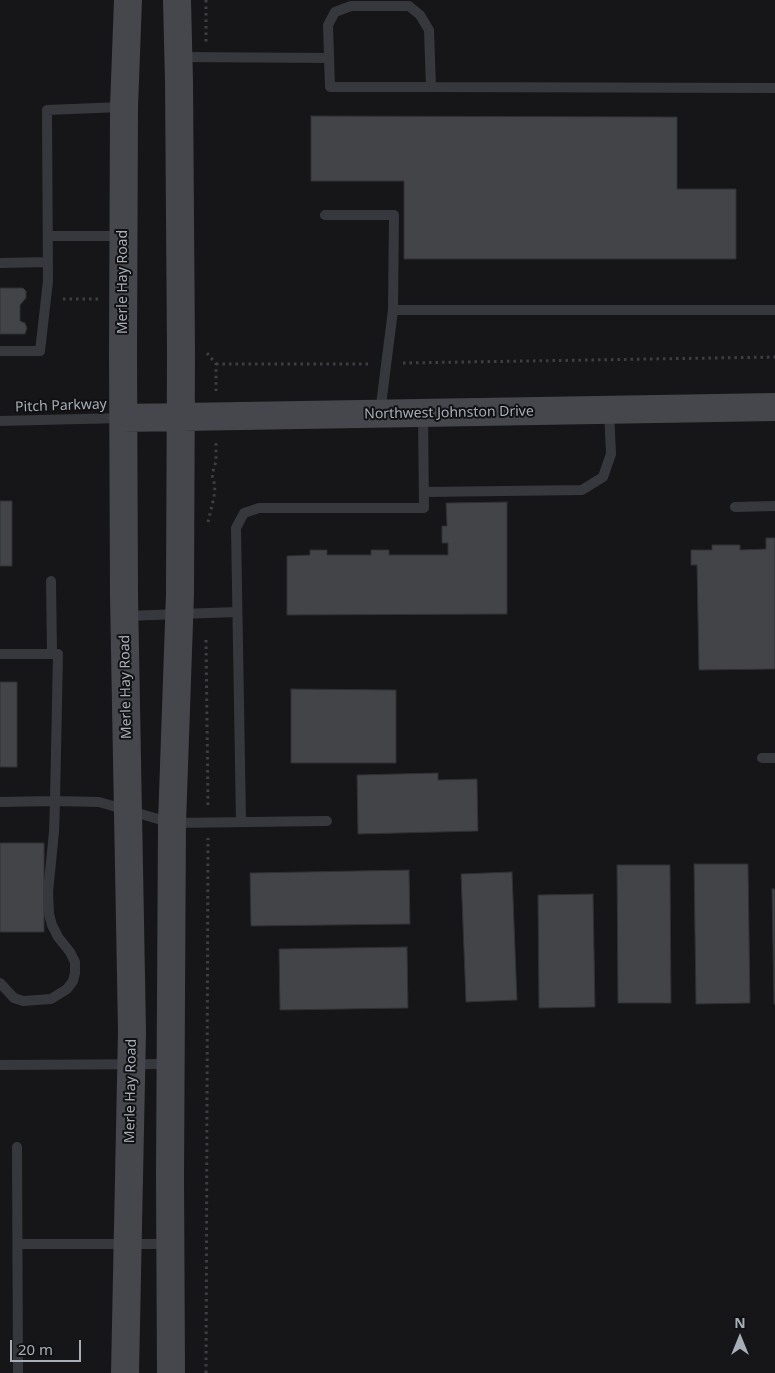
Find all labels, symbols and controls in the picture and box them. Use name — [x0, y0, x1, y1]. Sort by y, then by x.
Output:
street label: Merle Hay Road — [115, 230, 131, 334]
street label: Pitch Parkway — [15, 396, 107, 416]
street label: Northwest Johnston Drive — [364, 403, 534, 423]
street label: Merle Hay Road — [117, 635, 135, 739]
street label: Merle Hay Road — [122, 1039, 140, 1143]
north arrow — [715, 1313, 765, 1363]
text: N — [734, 1313, 746, 1332]
scale bar — [12, 1330, 84, 1362]
text: 20 m — [18, 1339, 53, 1359]

